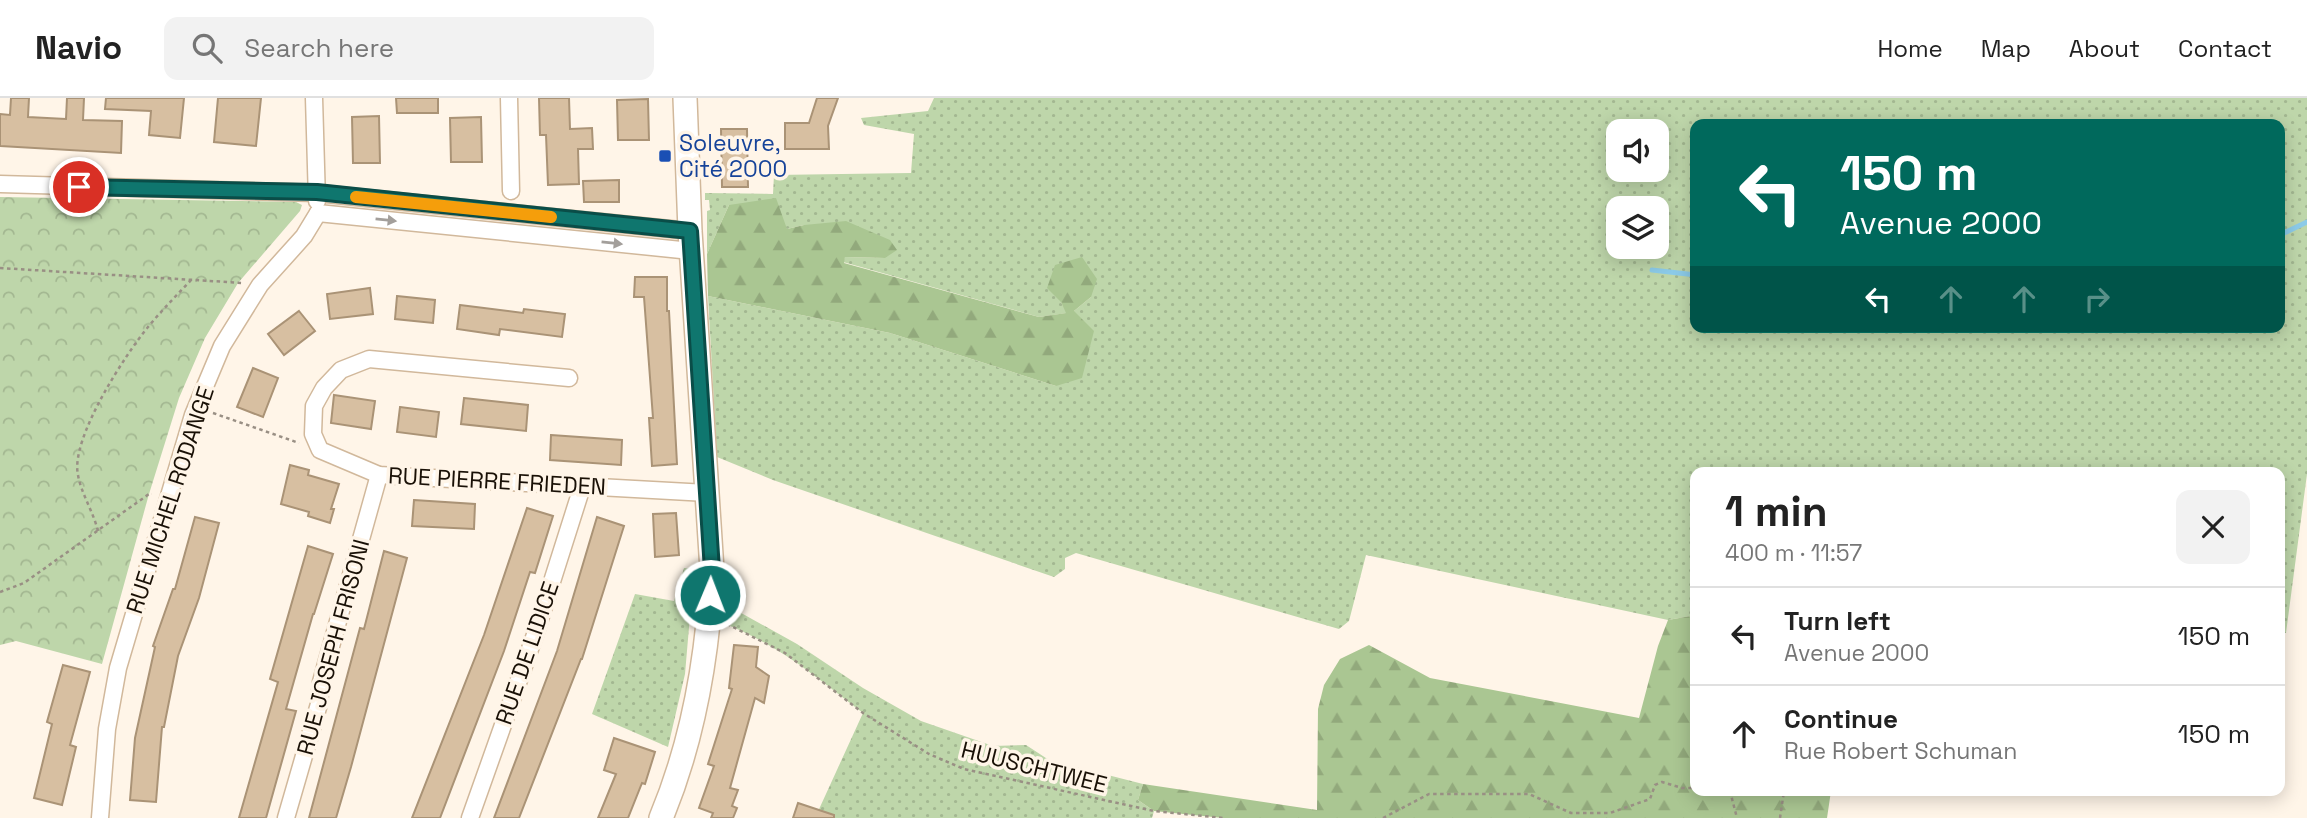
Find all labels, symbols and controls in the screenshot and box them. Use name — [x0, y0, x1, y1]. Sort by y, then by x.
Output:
search box — [164, 17, 654, 80]
text: Navio — [35, 27, 122, 69]
icon: search — [188, 29, 226, 67]
text: Search here — [244, 31, 394, 65]
text: Home — [1877, 33, 1943, 64]
text: Map — [1981, 33, 2031, 64]
text: About — [2069, 33, 2140, 64]
text: Contact — [2178, 33, 2272, 64]
map controls — [1606, 119, 1669, 259]
button: sound — [1606, 119, 1669, 182]
place label: Soleuvre, Cité 2000 — [679, 128, 787, 184]
text: 150 m — [1840, 142, 1978, 204]
icon: left — [1725, 147, 1816, 238]
marker: Soleuvre, Cité 2000 — [657, 148, 673, 164]
pin — [49, 157, 109, 217]
icon: arrive — [60, 168, 98, 206]
button: layers — [1606, 196, 1669, 259]
text: Avenue 2000 — [1840, 203, 2042, 243]
one-way arrow — [375, 215, 397, 226]
one-way arrow — [601, 237, 623, 248]
icon: left — [1859, 280, 1897, 318]
icon: ahead — [1932, 280, 1970, 318]
icon: ahead — [2005, 280, 2043, 318]
icon: right — [2078, 280, 2116, 318]
street label: RUE MICHEL RODANGE — [119, 383, 221, 617]
street label: RUE PIERRE FRIEDEN — [387, 460, 607, 502]
text: 1 min — [1725, 485, 1828, 538]
button: close — [2176, 490, 2250, 564]
street label: RUE JOSEPH FRISONI — [290, 536, 376, 758]
text: 400 m · 11:57 — [1725, 538, 1862, 568]
position arrow — [673, 558, 747, 632]
street label: RUE DE LIDICE — [488, 577, 566, 729]
text: Turn left — [1784, 604, 1891, 638]
icon: left — [1725, 617, 1763, 655]
text: 150 m — [2178, 619, 2250, 653]
text: Avenue 2000 — [1784, 638, 1929, 668]
text: Continue — [1784, 702, 1898, 736]
icon: ahead — [1725, 715, 1763, 753]
text: 150 m — [2178, 717, 2250, 751]
street label: HUUSCHTWEE — [958, 734, 1110, 800]
text: Rue Robert Schuman — [1784, 736, 2017, 766]

